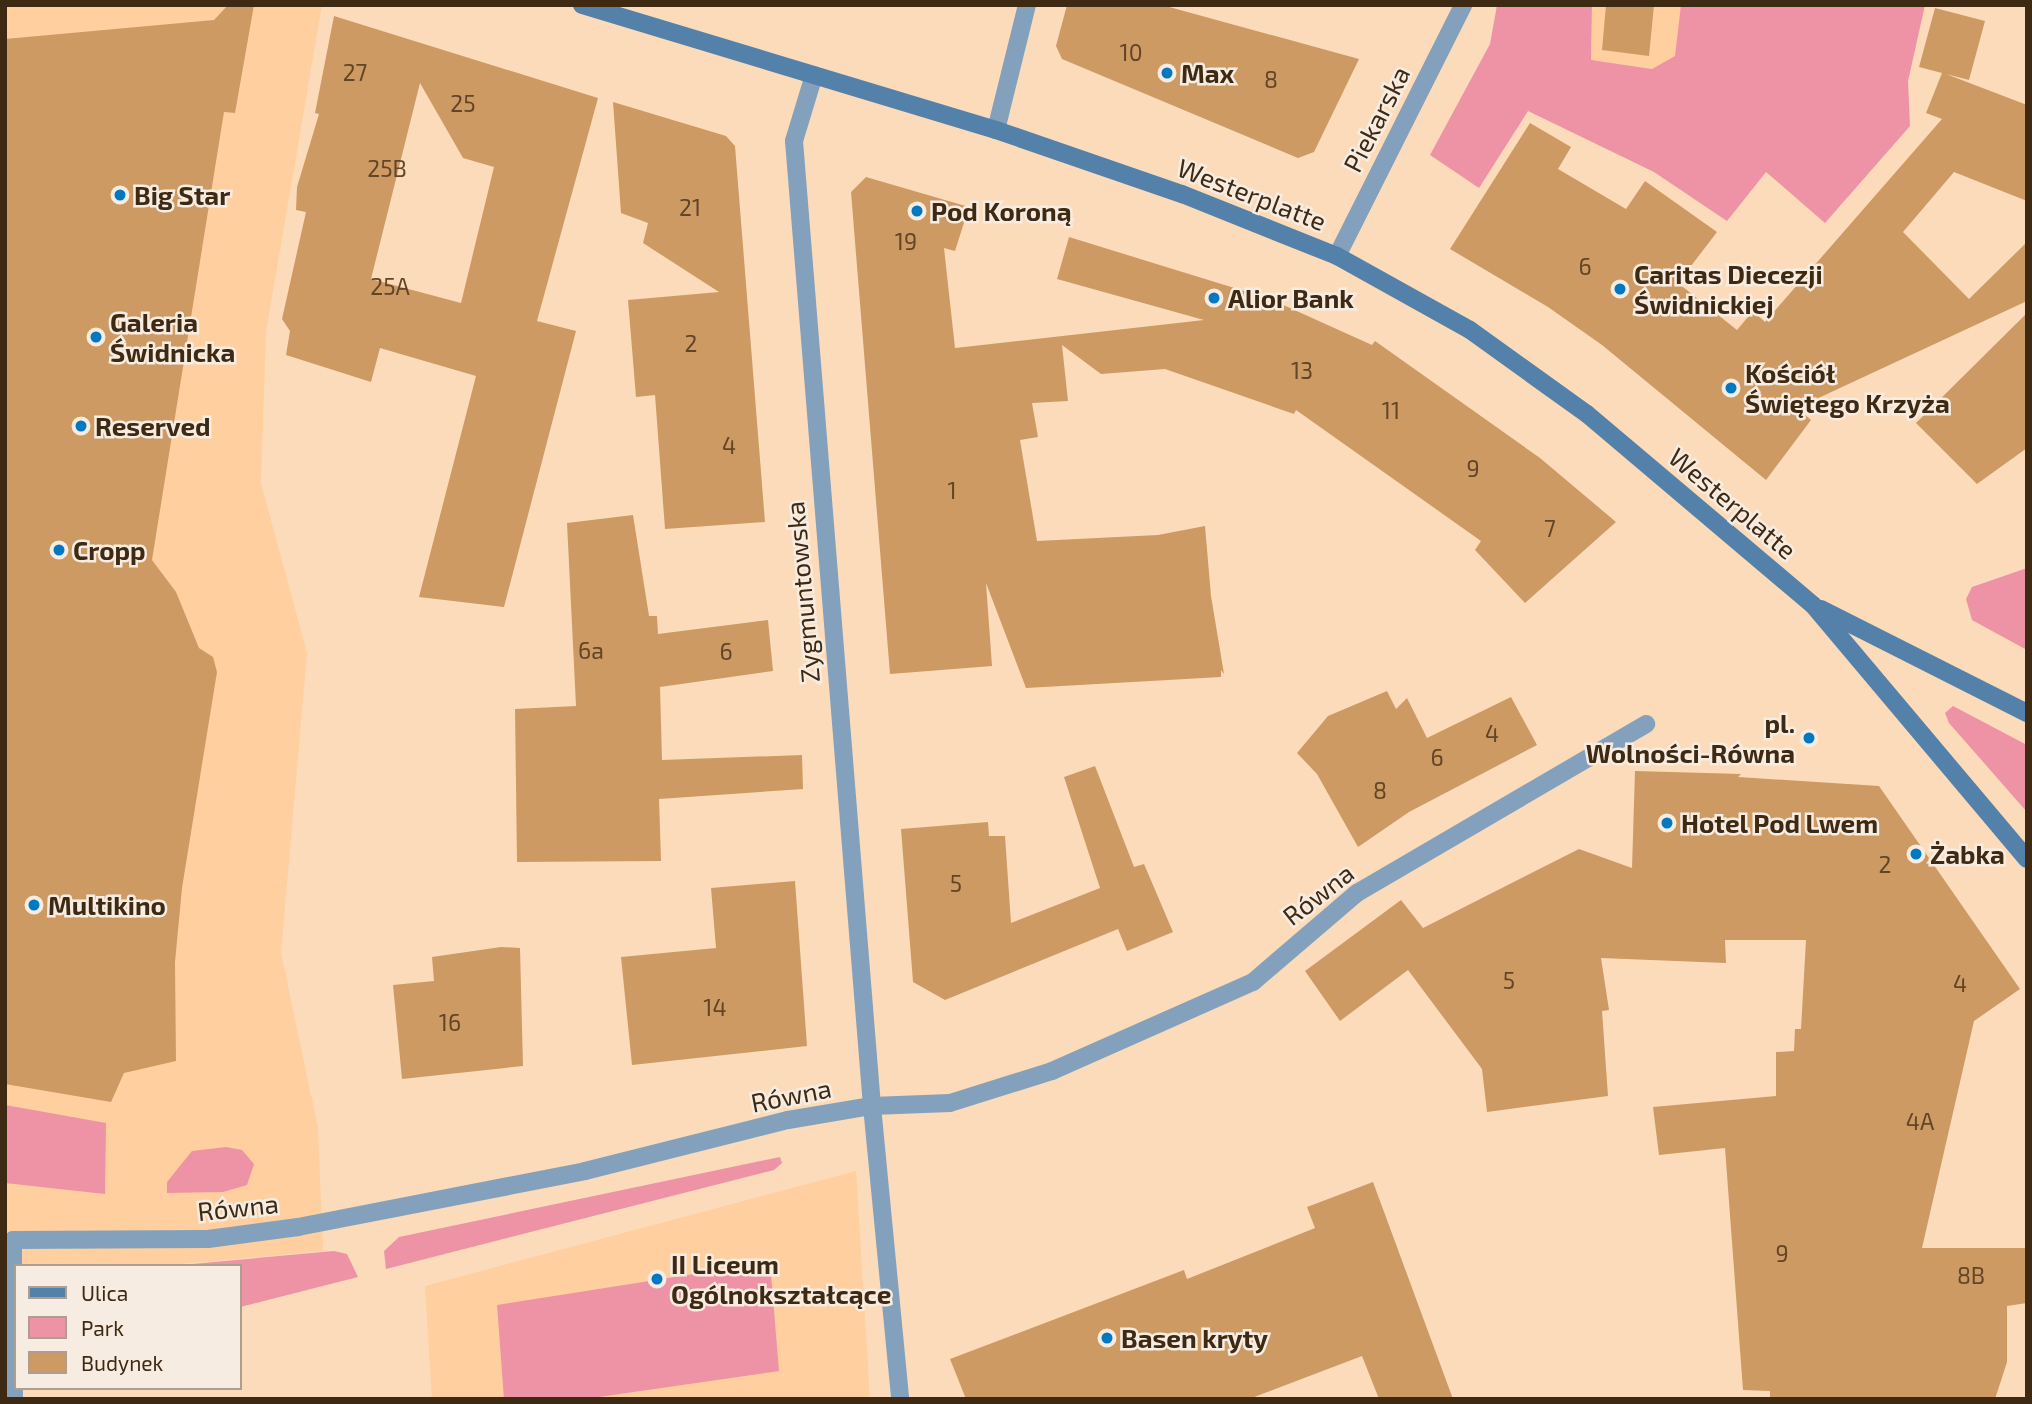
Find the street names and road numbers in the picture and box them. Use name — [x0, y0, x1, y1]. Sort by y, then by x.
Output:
street label: Piekarska — [1336, 61, 1416, 177]
street label: Westerplatte — [1173, 151, 1331, 237]
street label: Westerplatte — [1663, 441, 1803, 565]
street label: Zygmuntowska — [779, 500, 825, 684]
street label: Równa — [1276, 857, 1360, 931]
street label: Równa — [748, 1072, 834, 1118]
street label: Równa — [196, 1187, 280, 1227]

